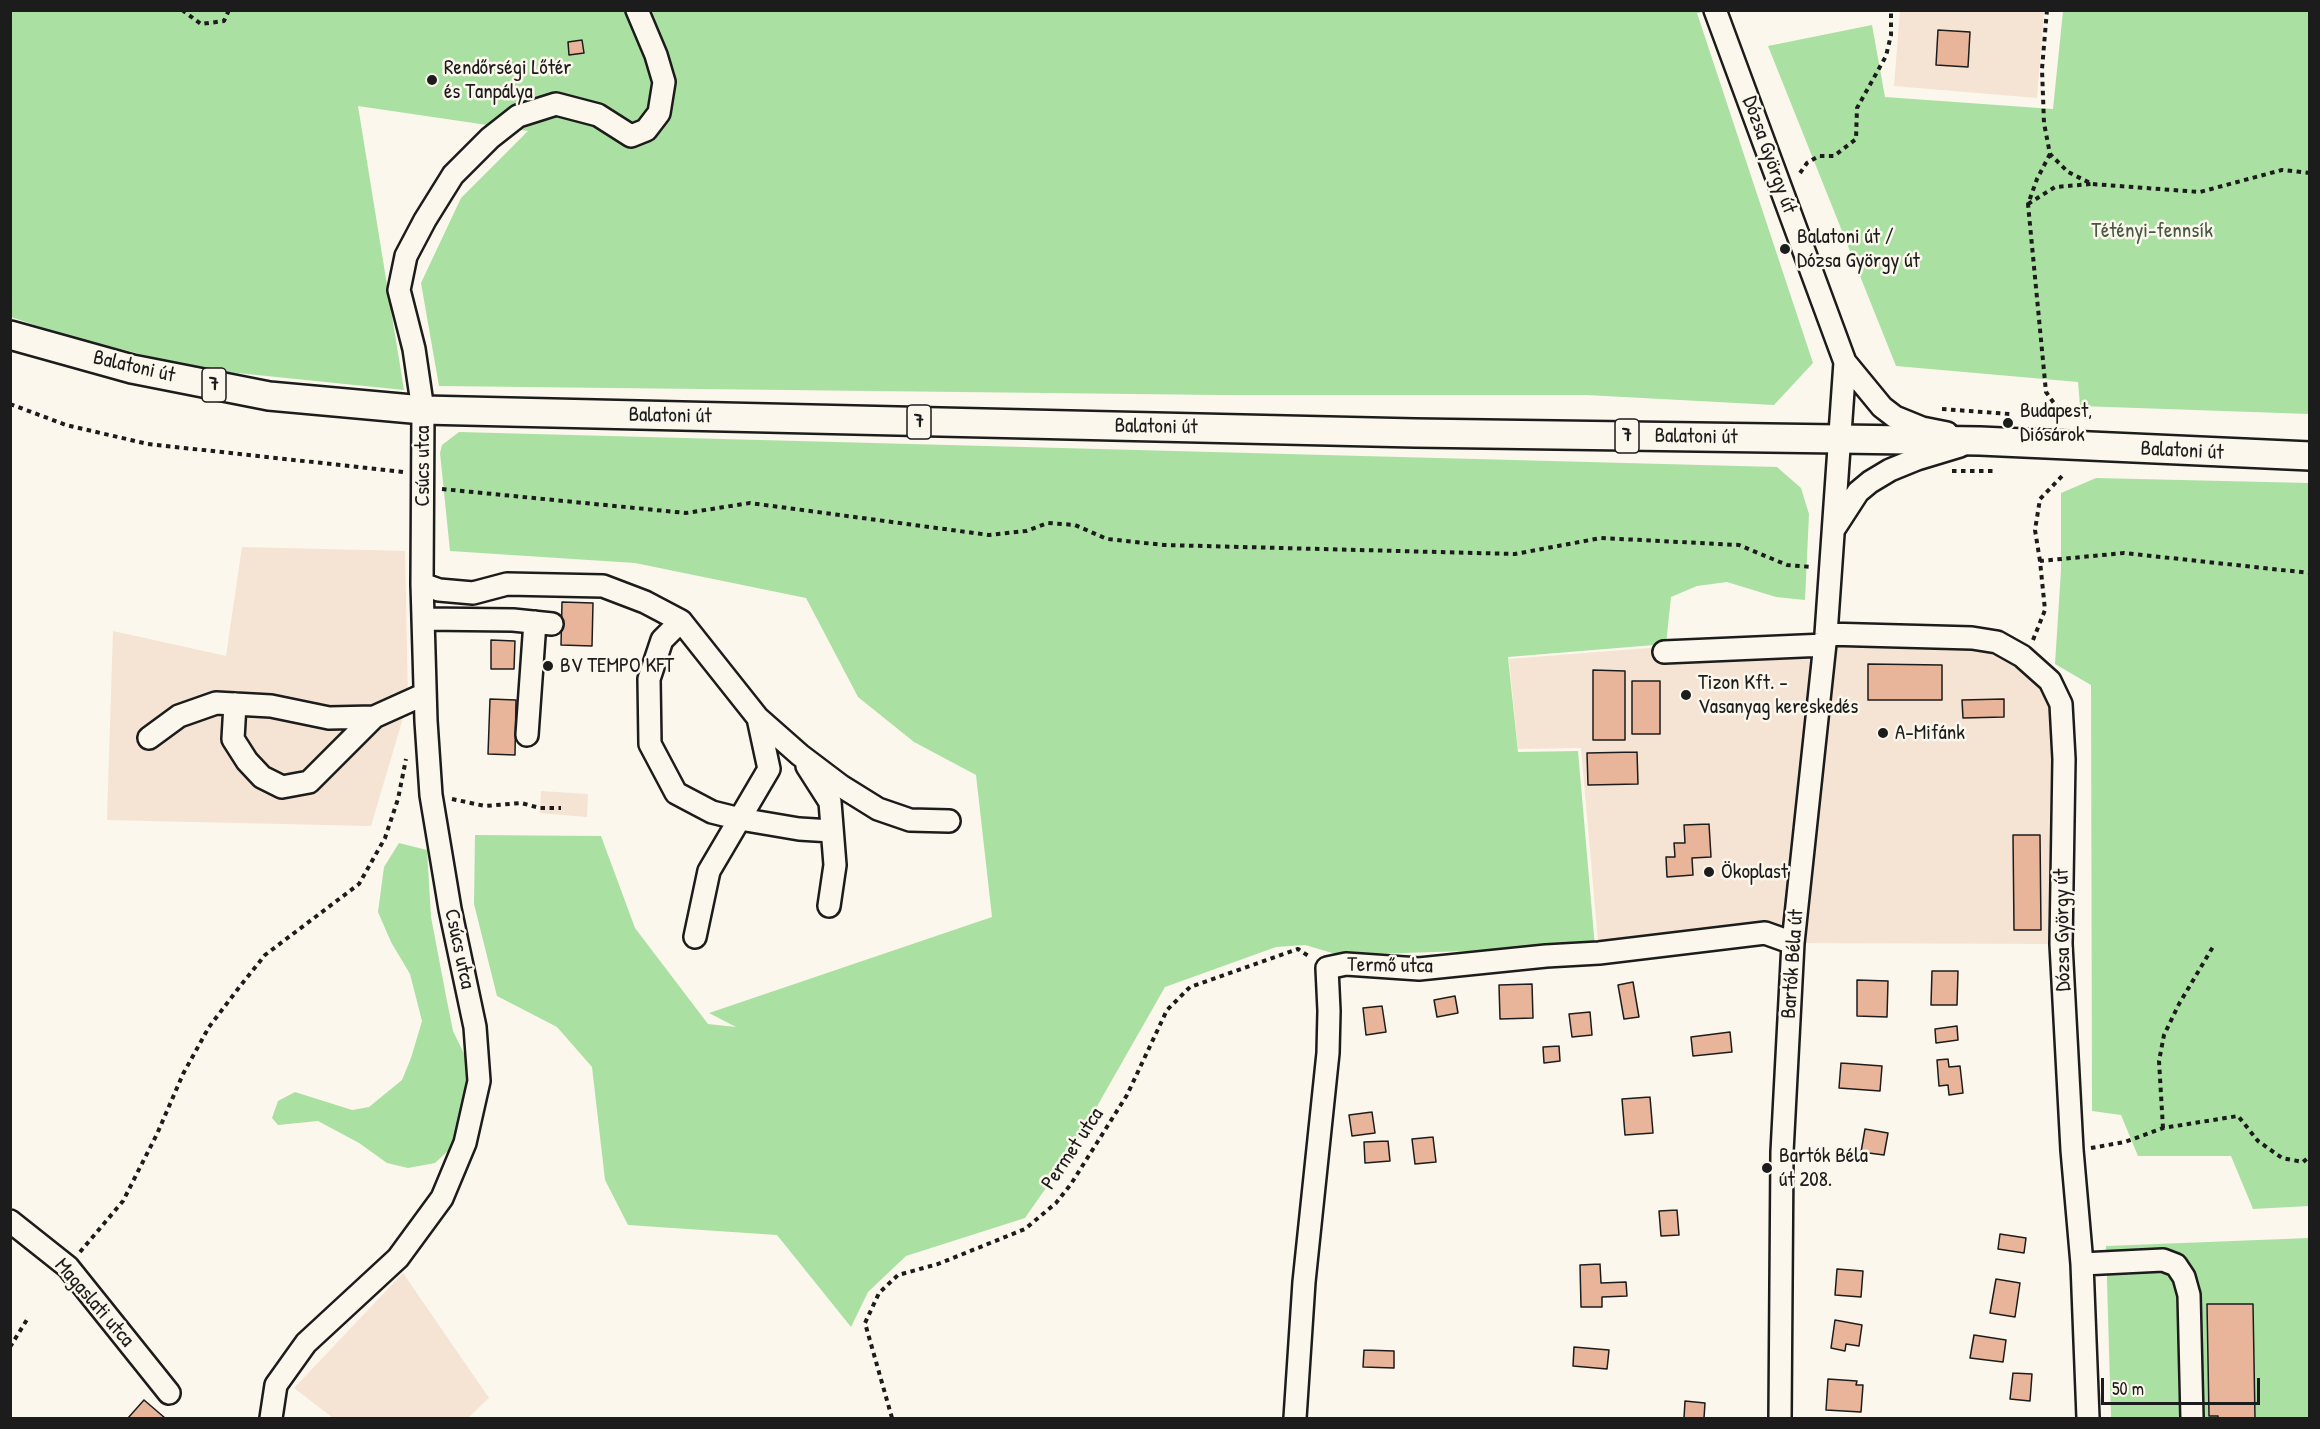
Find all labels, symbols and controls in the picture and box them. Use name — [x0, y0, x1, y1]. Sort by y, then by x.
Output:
place label: Rendőrségi Lőtér és Tanpálya — [444, 55, 571, 105]
marker: Rendőrségi Lőtér és Tanpálya — [425, 73, 439, 87]
street label: Dózsa György út — [1736, 93, 1802, 217]
park label: Tétényi-fennsík — [2091, 218, 2213, 244]
place label: Balatoni út / Dózsa György út — [1797, 224, 1920, 274]
marker: Balatoni út / Dózsa György út — [1778, 242, 1792, 256]
street label: Balatoni út — [91, 345, 177, 389]
road number: 7 — [202, 368, 226, 402]
place label: Budapest, Diósárok — [2020, 398, 2092, 448]
street label: Balatoni út — [628, 403, 712, 429]
road number: 7 — [907, 405, 931, 439]
street label: Balatoni út — [1114, 414, 1198, 440]
marker: Budapest, Diósárok — [2001, 416, 2015, 430]
road number: 7 — [1615, 419, 1639, 453]
street label: Balatoni út — [1654, 424, 1738, 450]
street label: Csúcs utca — [410, 425, 436, 507]
street label: Balatoni út — [2140, 436, 2224, 466]
place label: BV TEMPO KFT — [560, 653, 674, 679]
marker: BV TEMPO KFT — [541, 659, 555, 673]
place label: Tizon Kft. - Vasanyag kereskedés — [1698, 670, 1858, 720]
marker: Tizon Kft. - Vasanyag kereskedés — [1679, 688, 1693, 702]
place label: A-Mifánk — [1895, 720, 1965, 746]
marker: A-Mifánk — [1876, 726, 1890, 740]
place label: Ökoplast — [1721, 859, 1788, 885]
marker: Ökoplast — [1702, 865, 1716, 879]
street label: Dózsa György út — [2049, 868, 2077, 992]
street label: Csúcs utca — [438, 907, 480, 991]
street label: Bartók Béla út — [1777, 909, 1809, 1019]
street label: Termő utca — [1347, 953, 1433, 979]
street label: Permet utca — [1036, 1103, 1110, 1195]
place label: Bartók Béla út 208. — [1779, 1143, 1868, 1193]
marker: Bartók Béla út 208. — [1760, 1161, 1774, 1175]
street label: Magaslati utca — [49, 1254, 139, 1352]
scale bar — [2104, 1366, 2263, 1404]
text: 50 m — [2112, 1376, 2144, 1401]

